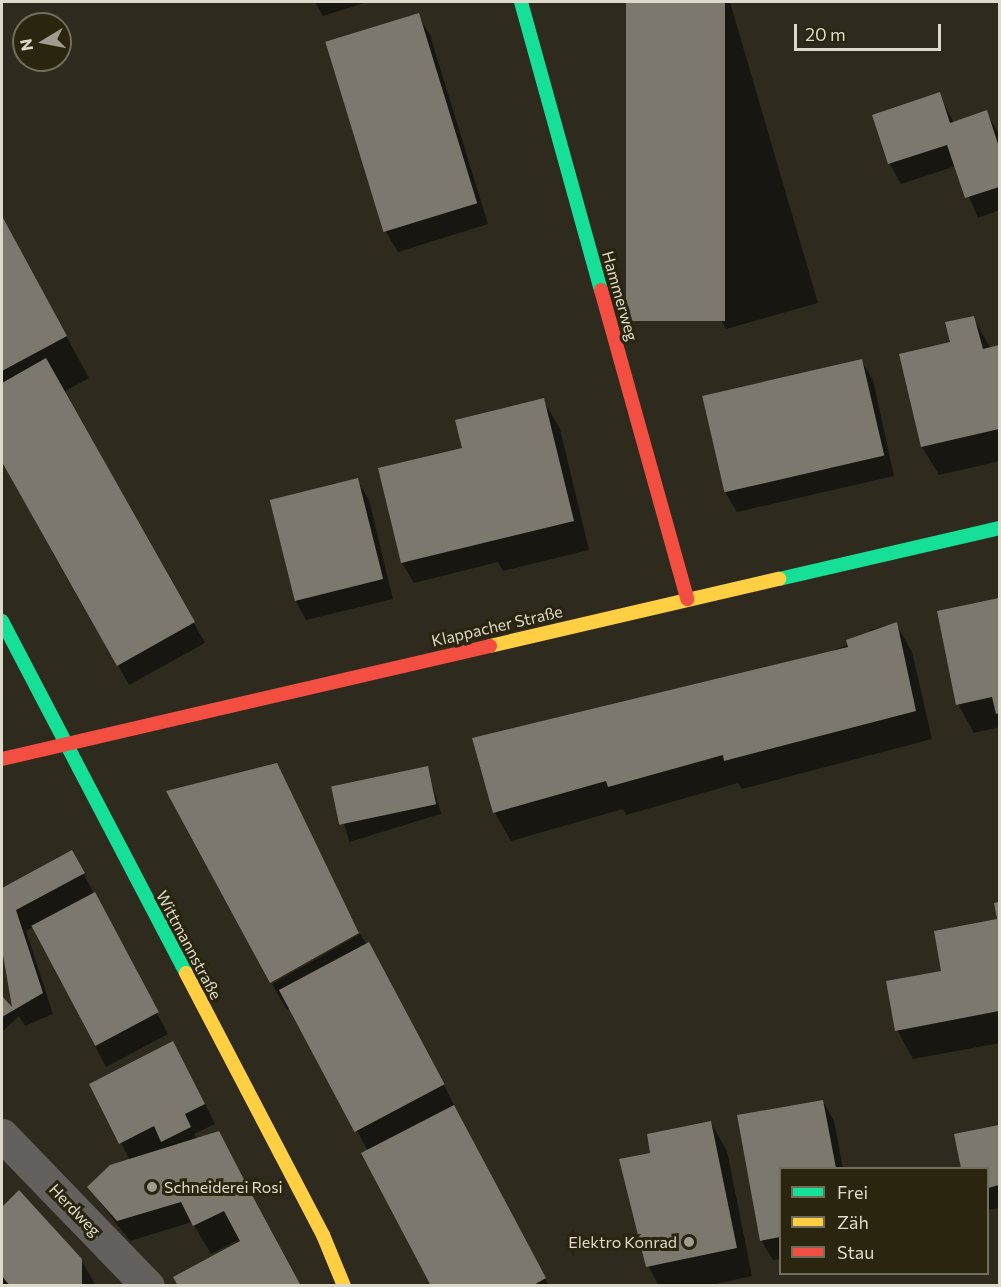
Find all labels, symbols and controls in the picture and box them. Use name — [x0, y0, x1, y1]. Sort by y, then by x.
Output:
north arrow — [12, 12, 72, 72]
scale bar — [797, 12, 944, 50]
text: 20 m — [805, 23, 846, 45]
text: N — [15, 37, 36, 52]
street label: Hammerweg — [598, 249, 642, 343]
street label: Klappacher Straße — [430, 602, 564, 650]
street label: Wittmannstraße — [152, 887, 226, 1003]
legend — [779, 1167, 989, 1275]
place label: Schneiderei Rosi — [164, 1177, 283, 1197]
street label: Herdweg — [45, 1180, 105, 1240]
marker: Schneiderei Rosi — [145, 1180, 159, 1194]
text: Frei — [837, 1181, 868, 1203]
text: Zäh — [837, 1211, 869, 1233]
place label: Elektro Konrad — [568, 1232, 677, 1252]
marker: Elektro Konrad — [682, 1235, 696, 1249]
text: Stau — [837, 1241, 874, 1263]

